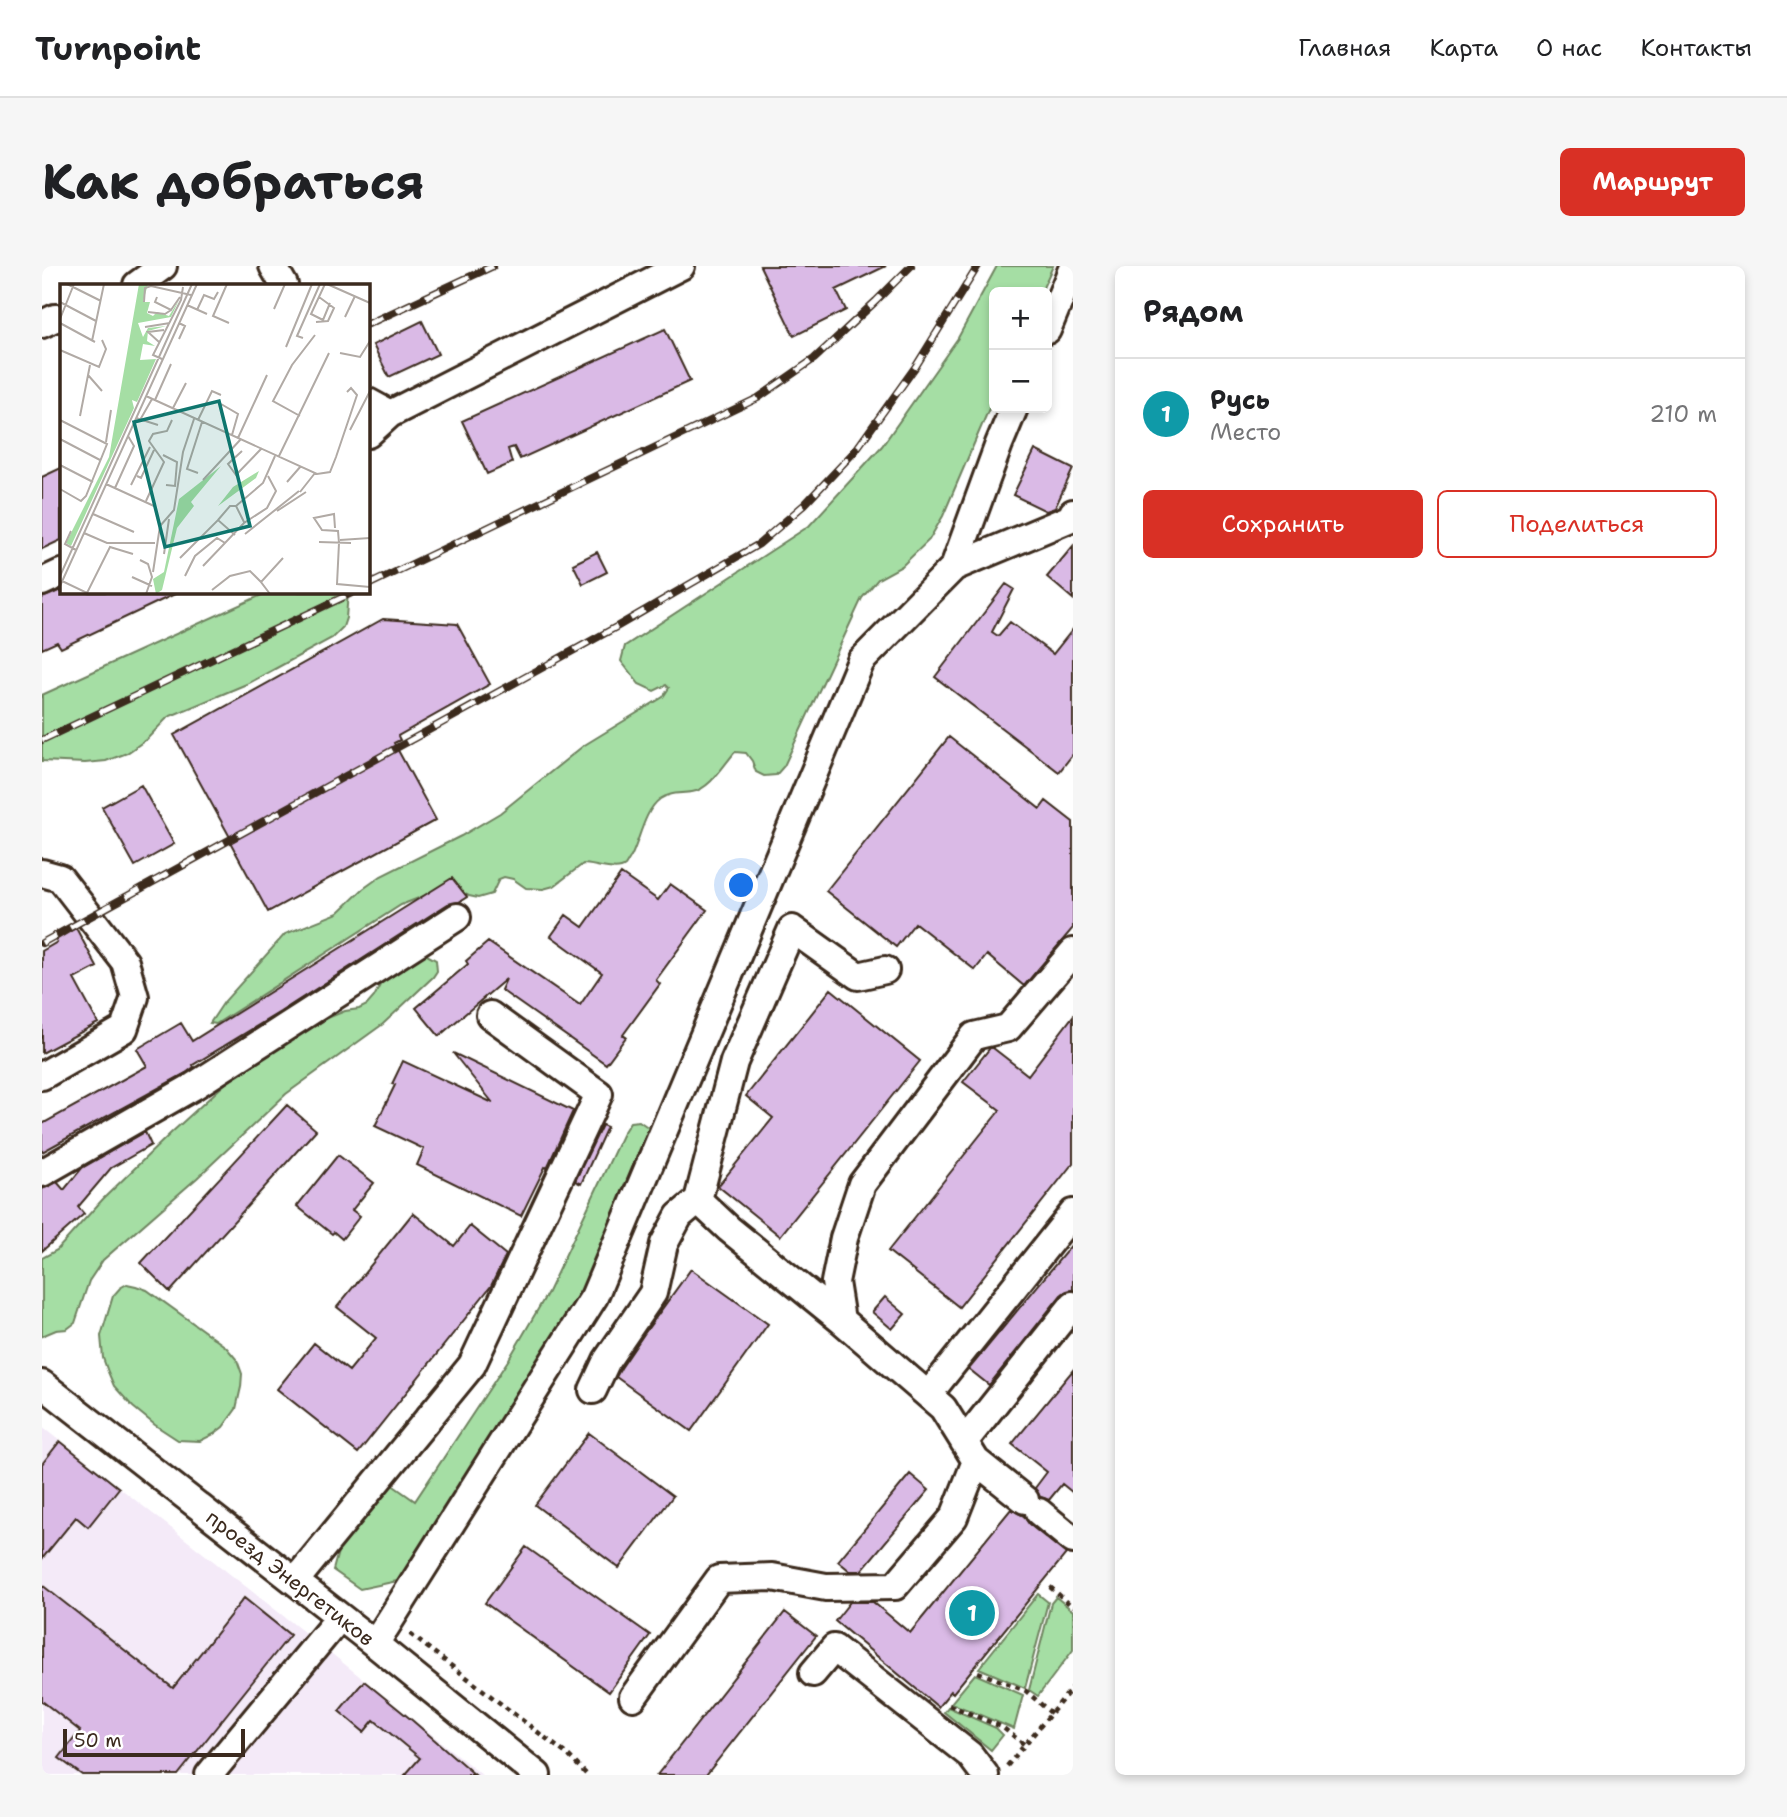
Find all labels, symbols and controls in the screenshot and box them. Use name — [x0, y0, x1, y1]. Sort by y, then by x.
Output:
text: Turnpoint — [35, 26, 201, 71]
text: Главная — [1298, 32, 1391, 64]
text: Карта — [1429, 32, 1498, 64]
text: О нас — [1536, 32, 1602, 64]
text: Контакты — [1640, 32, 1752, 64]
button: Маршрут — [1560, 148, 1745, 216]
text: Как добраться — [42, 149, 424, 215]
inset map — [60, 284, 369, 593]
map controls — [989, 287, 1052, 413]
button: + — [989, 287, 1052, 350]
text: Рядом — [1143, 291, 1243, 332]
button: − — [989, 350, 1052, 413]
text: Русь — [1210, 382, 1270, 417]
text: 1 — [1161, 399, 1171, 429]
text: 210 m — [1649, 399, 1717, 429]
text: Место — [1210, 417, 1281, 447]
button: Сохранить — [1143, 490, 1423, 558]
button: Поделиться — [1437, 490, 1717, 558]
your location — [724, 868, 758, 902]
street label: проезд Энергетиков — [200, 1503, 380, 1653]
pin: 1 — [949, 1587, 995, 1639]
scale bar — [63, 1726, 245, 1758]
text: 50 m — [74, 1728, 122, 1753]

